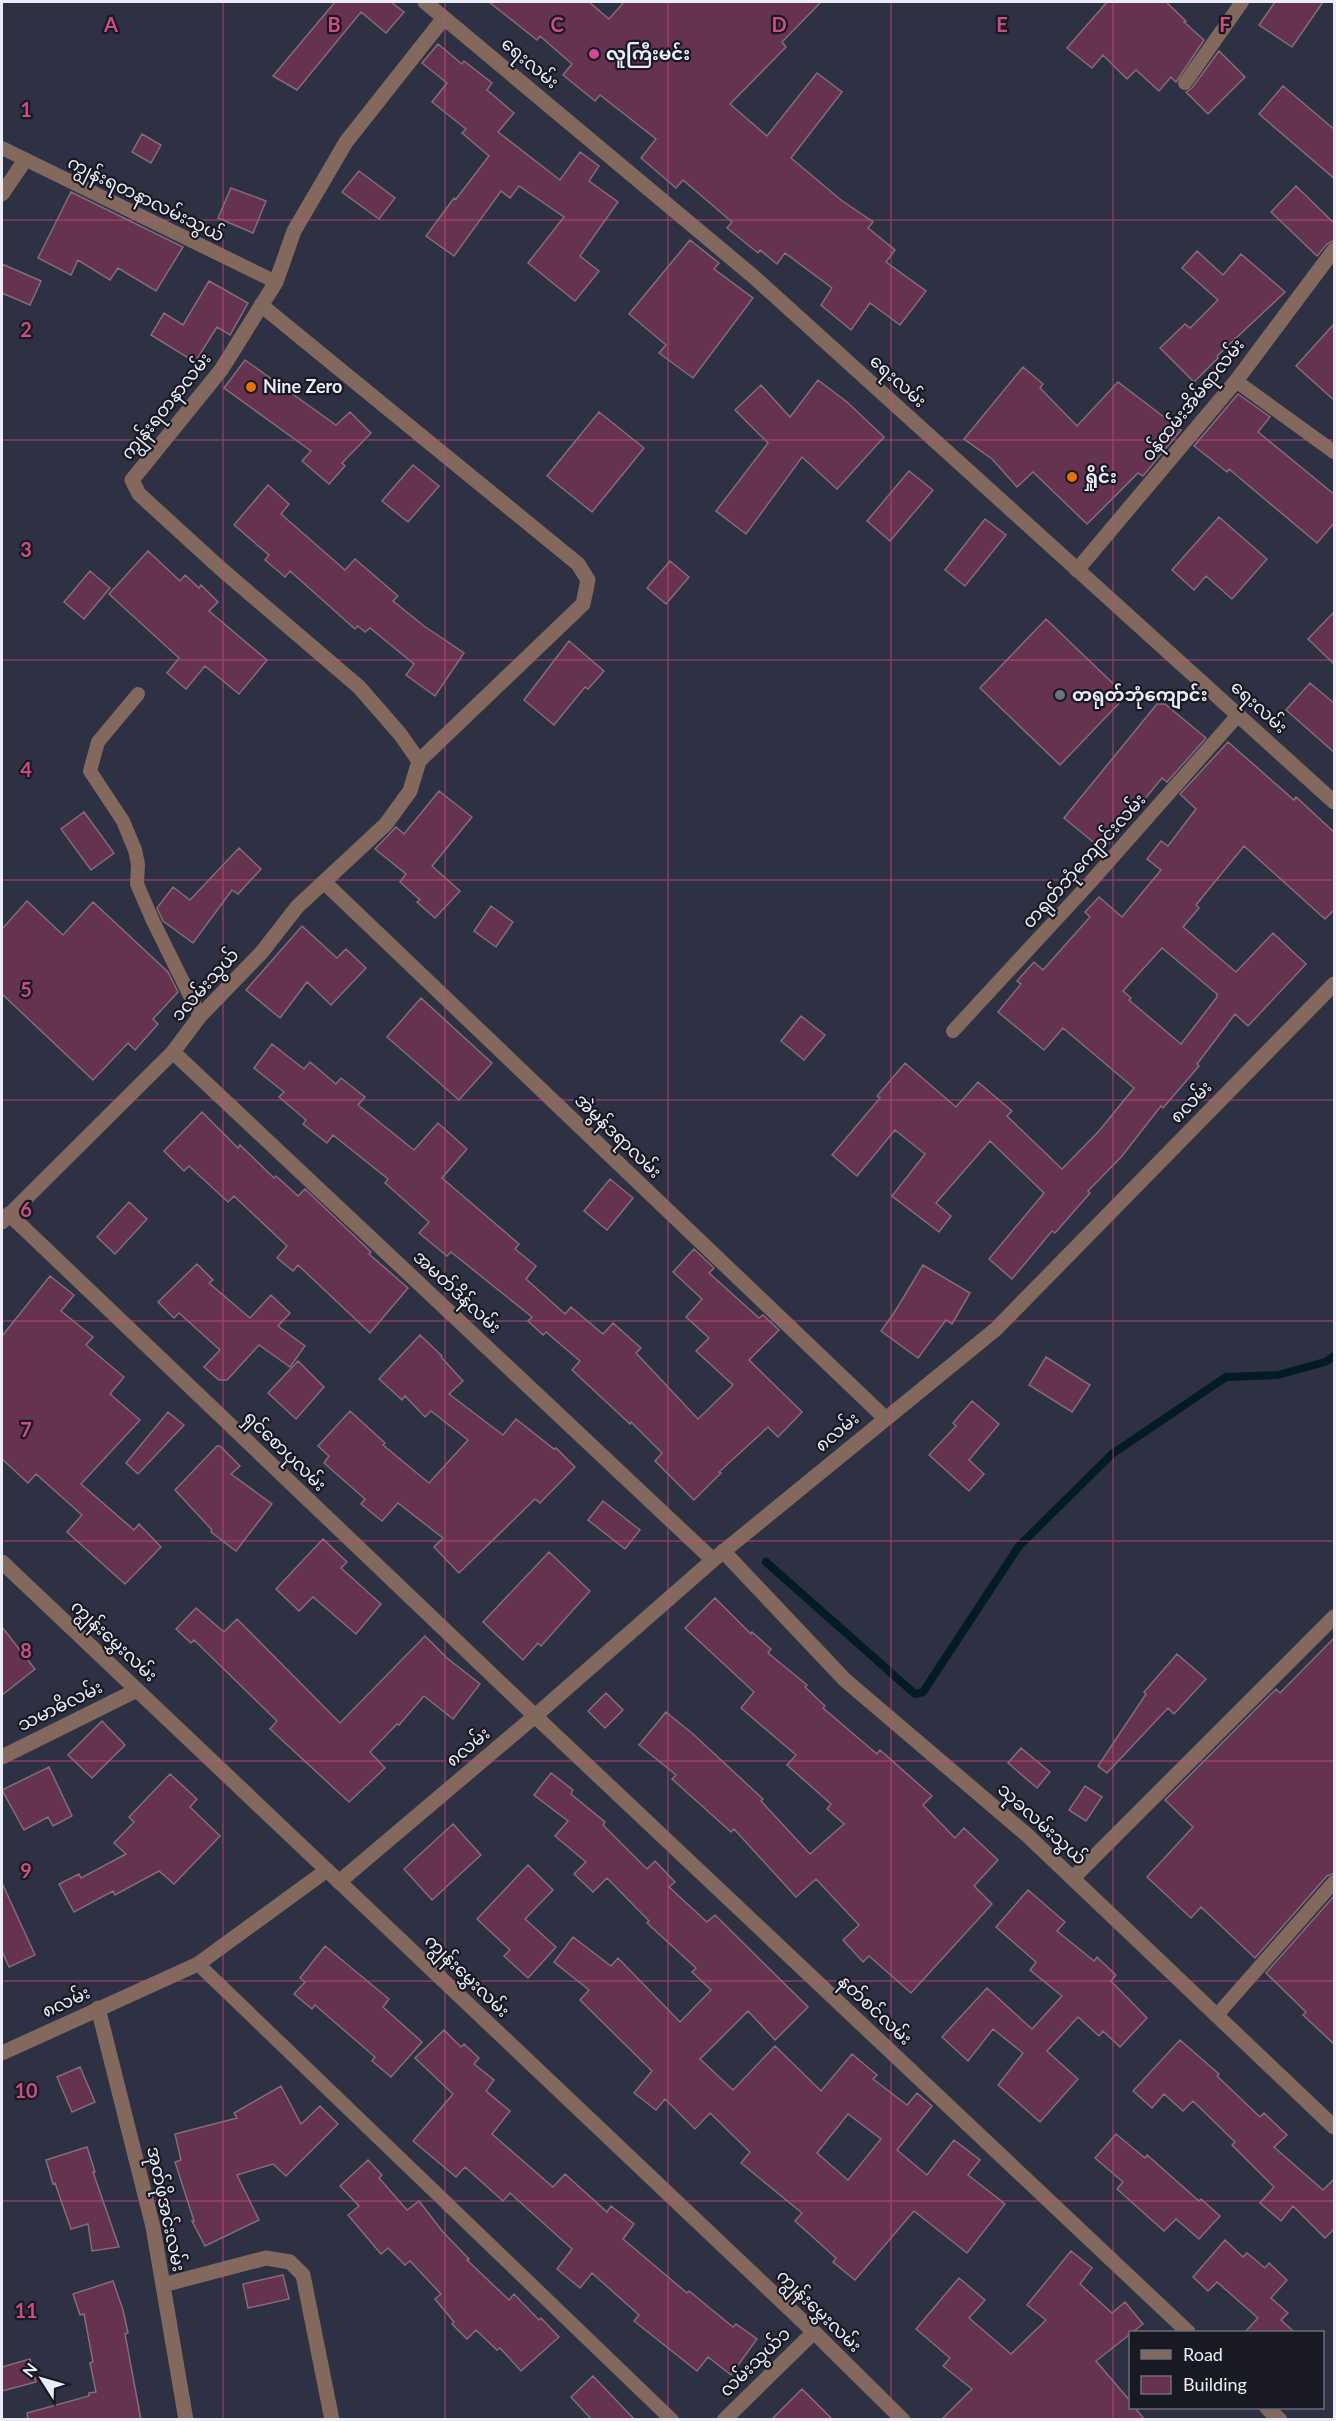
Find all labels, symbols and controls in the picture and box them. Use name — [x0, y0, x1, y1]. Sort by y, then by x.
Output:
text: A — [103, 12, 118, 36]
text: B — [327, 12, 341, 36]
text: C — [550, 12, 564, 36]
text: D — [771, 12, 787, 36]
text: E — [996, 12, 1008, 36]
text: F — [1219, 12, 1231, 36]
street label: ရေးလမ်း — [494, 31, 565, 96]
place label: လူကြီးမင်း — [606, 42, 690, 68]
marker: လူကြီးမင်း — [587, 47, 601, 61]
text: 1 — [20, 97, 32, 121]
street label: ကျွန်းရတနာလမ်းသွယ် — [61, 150, 229, 252]
text: 2 — [20, 317, 32, 341]
street label: ၀န်ထမ်းအိမ်ရာလမ်း — [1135, 332, 1252, 468]
street label: ကျွန်းရတနာလမ်း — [115, 347, 220, 468]
street label: ရေးလမ်း — [863, 348, 932, 415]
place label: Nine Zero — [263, 375, 342, 397]
marker: Nine Zero — [244, 380, 258, 394]
place label: ရှိုင်း — [1084, 465, 1117, 491]
marker: ရှိုင်း — [1065, 470, 1079, 484]
text: 3 — [20, 537, 32, 561]
street label: ရေးလမ်း — [1224, 674, 1293, 741]
place label: တရုတ်ဘုံကျောင်း — [1072, 683, 1208, 710]
marker: တရုတ်ဘုံကျောင်း — [1053, 688, 1067, 702]
text: 4 — [20, 757, 32, 781]
street label: တရုတ်ဘုံကျောင်းလမ်း — [1016, 788, 1153, 936]
street label: ၁လမ်းသွယ် — [165, 943, 246, 1029]
text: 5 — [20, 977, 32, 1001]
street label: ၈လမ်း — [1164, 1075, 1216, 1127]
street label: အဲမွန်ဒရာလမ်း — [567, 1088, 667, 1186]
text: 6 — [20, 1197, 32, 1221]
street label: အမတ်ဒိန်လမ်း — [406, 1244, 508, 1341]
street label: ရှင်စောပုလမ်း — [236, 1405, 332, 1499]
street label: ၈လမ်း — [809, 1406, 863, 1456]
text: 7 — [20, 1417, 32, 1441]
street label: ကျွန်းမွှေးလမ်း — [62, 1594, 163, 1691]
text: 8 — [20, 1638, 32, 1662]
street label: သမာဓိလမ်း — [13, 1673, 105, 1735]
street label: ၈လမ်း — [440, 1721, 494, 1771]
street label: သုခလမ်းသွယ် — [990, 1777, 1092, 1873]
text: 9 — [20, 1858, 32, 1882]
street label: ကျွန်းမွှေးလမ်း — [416, 1929, 515, 2026]
street label: နတ်စင်လမ်း — [831, 1969, 918, 2053]
street label: ၈လမ်း — [38, 1980, 93, 2022]
text: 10 — [14, 2078, 38, 2102]
street label: အုတ်ဖိုအင်းလမ်း — [138, 2144, 193, 2274]
street label: ကျွန်းမွှေးလမ်း — [768, 2264, 867, 2361]
text: 11 — [14, 2298, 38, 2322]
street label: လမ်းသွယ်၁ — [713, 2321, 798, 2404]
legend — [1129, 2331, 1324, 2409]
text: Road — [1183, 2343, 1223, 2365]
north arrow — [12, 2349, 72, 2409]
text: N — [18, 2359, 41, 2380]
text: Building — [1183, 2373, 1247, 2395]

